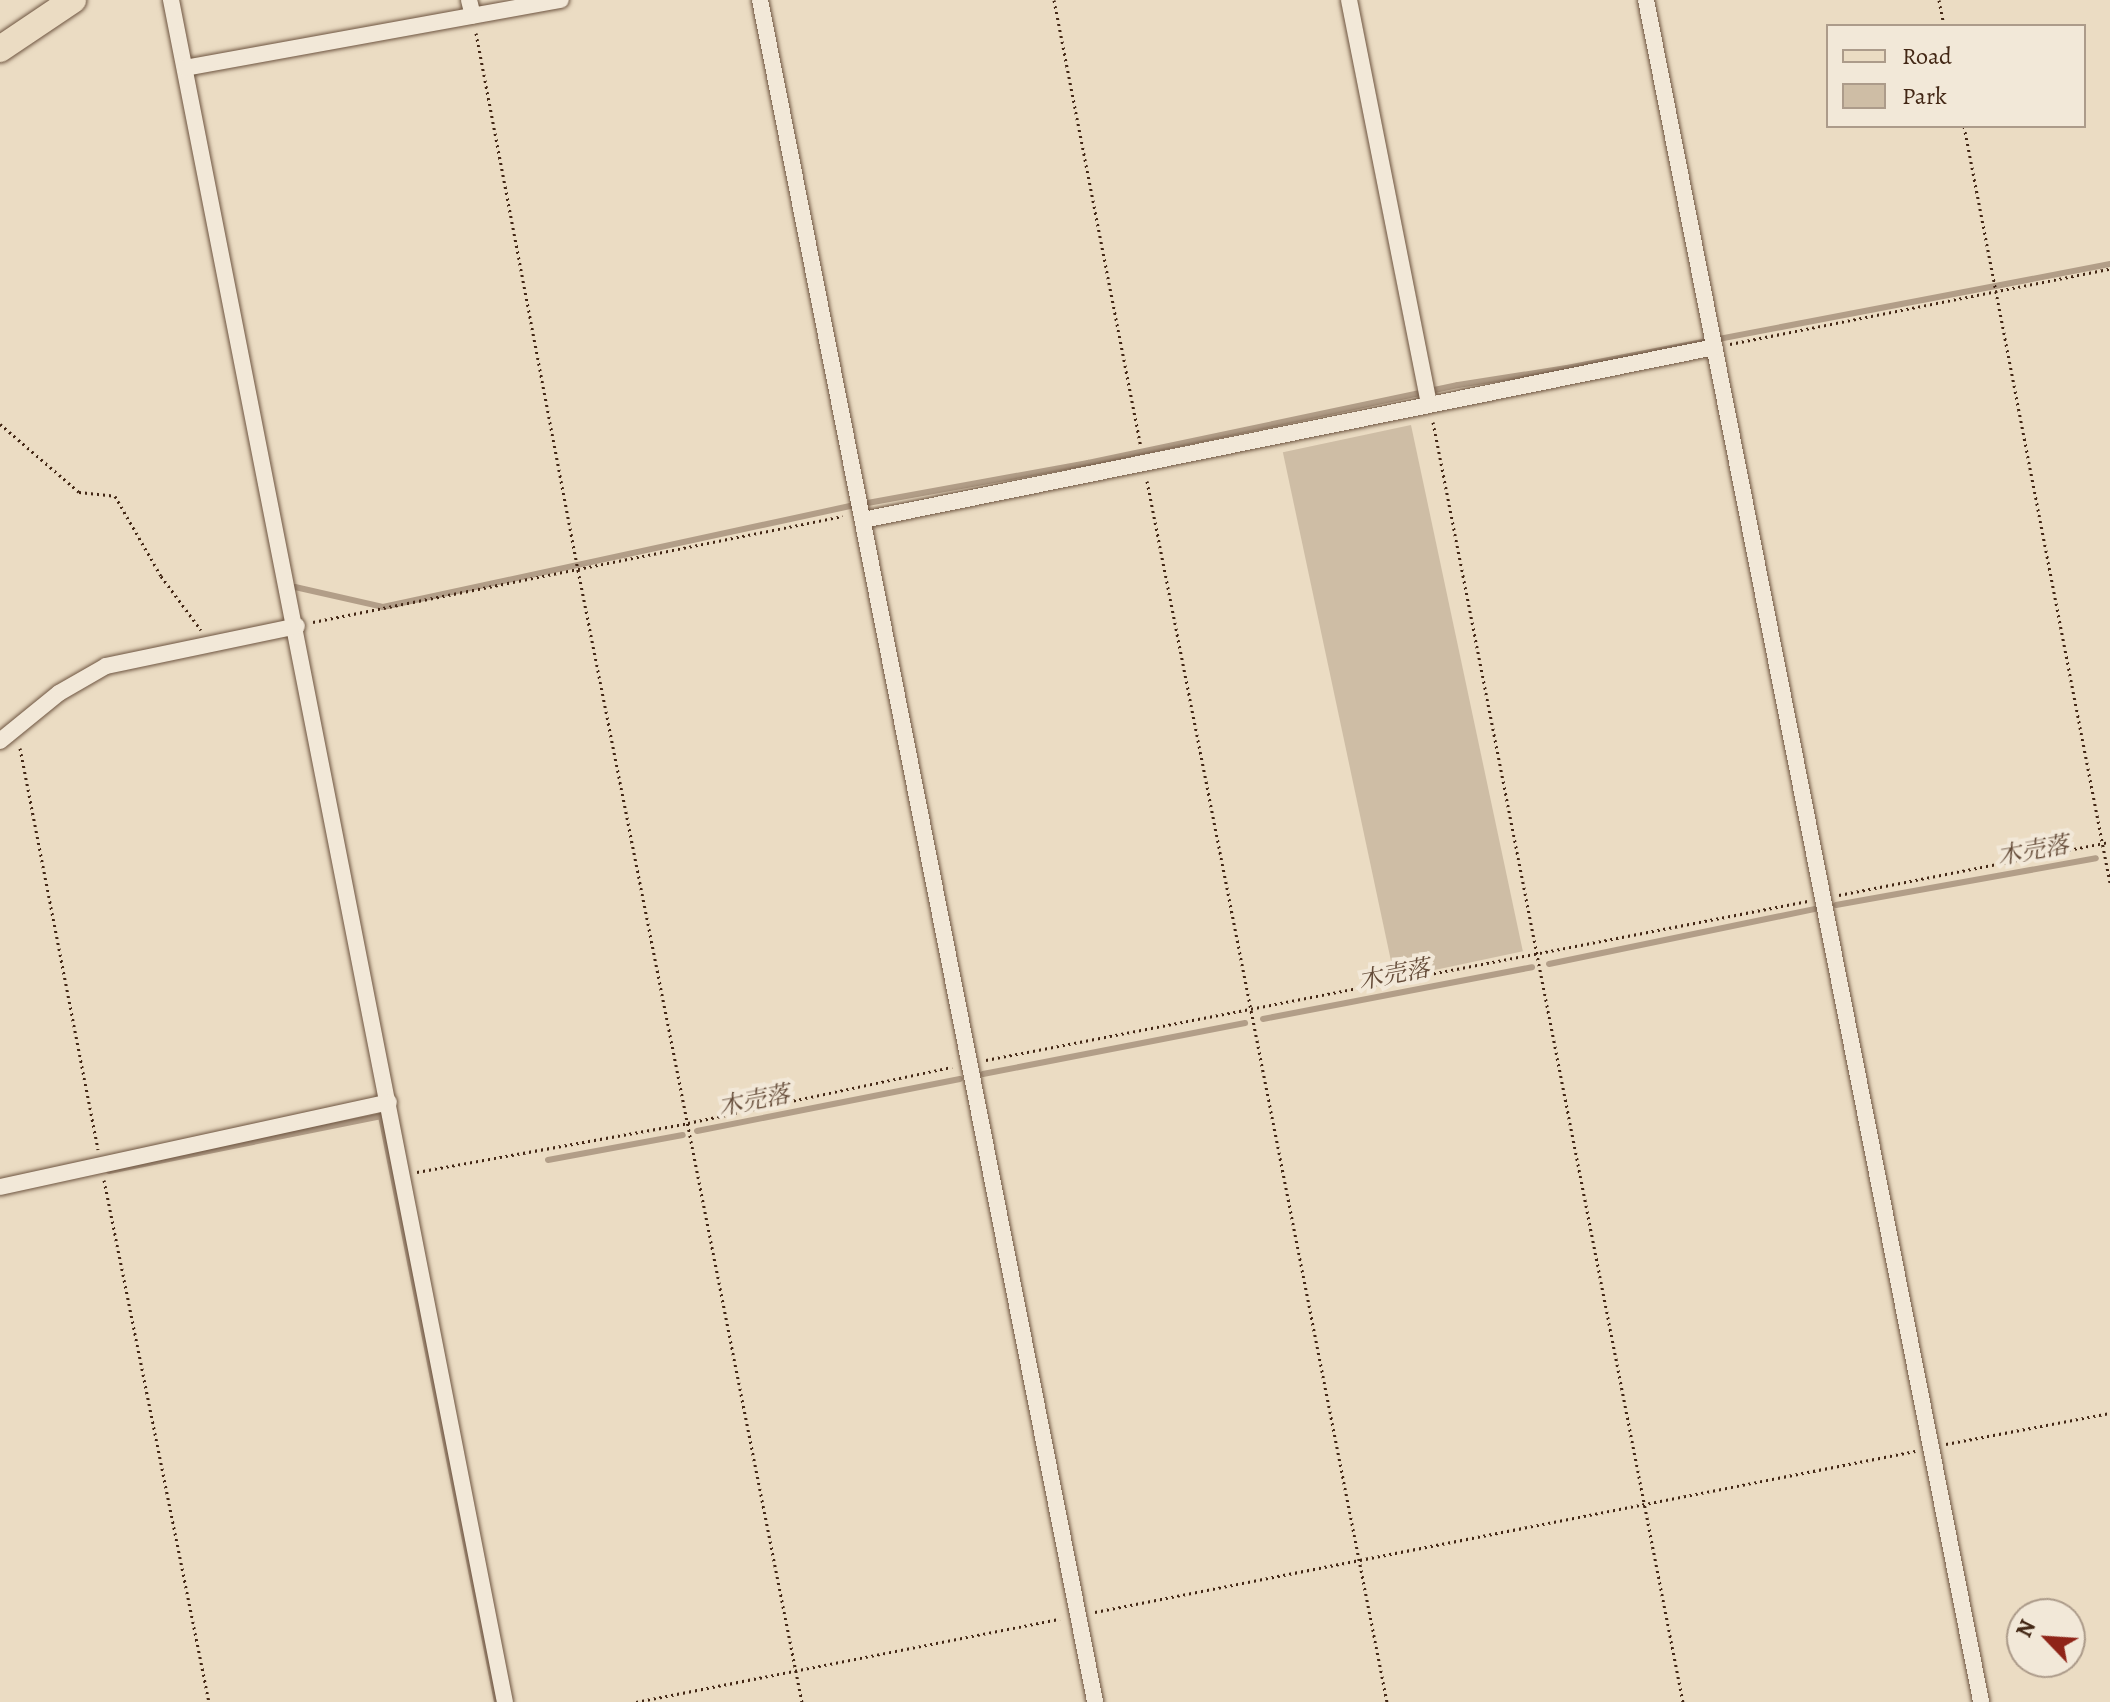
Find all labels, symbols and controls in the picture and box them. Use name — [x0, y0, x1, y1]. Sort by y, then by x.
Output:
legend — [1826, 24, 2086, 128]
text: Road — [1902, 40, 1952, 72]
text: Park — [1902, 80, 1947, 112]
water label: 木売落 — [1995, 831, 2071, 871]
water label: 木売落 — [1356, 954, 1432, 996]
water label: 木売落 — [716, 1080, 792, 1122]
north arrow — [2006, 1598, 2086, 1678]
text: N — [2009, 1615, 2043, 1642]

